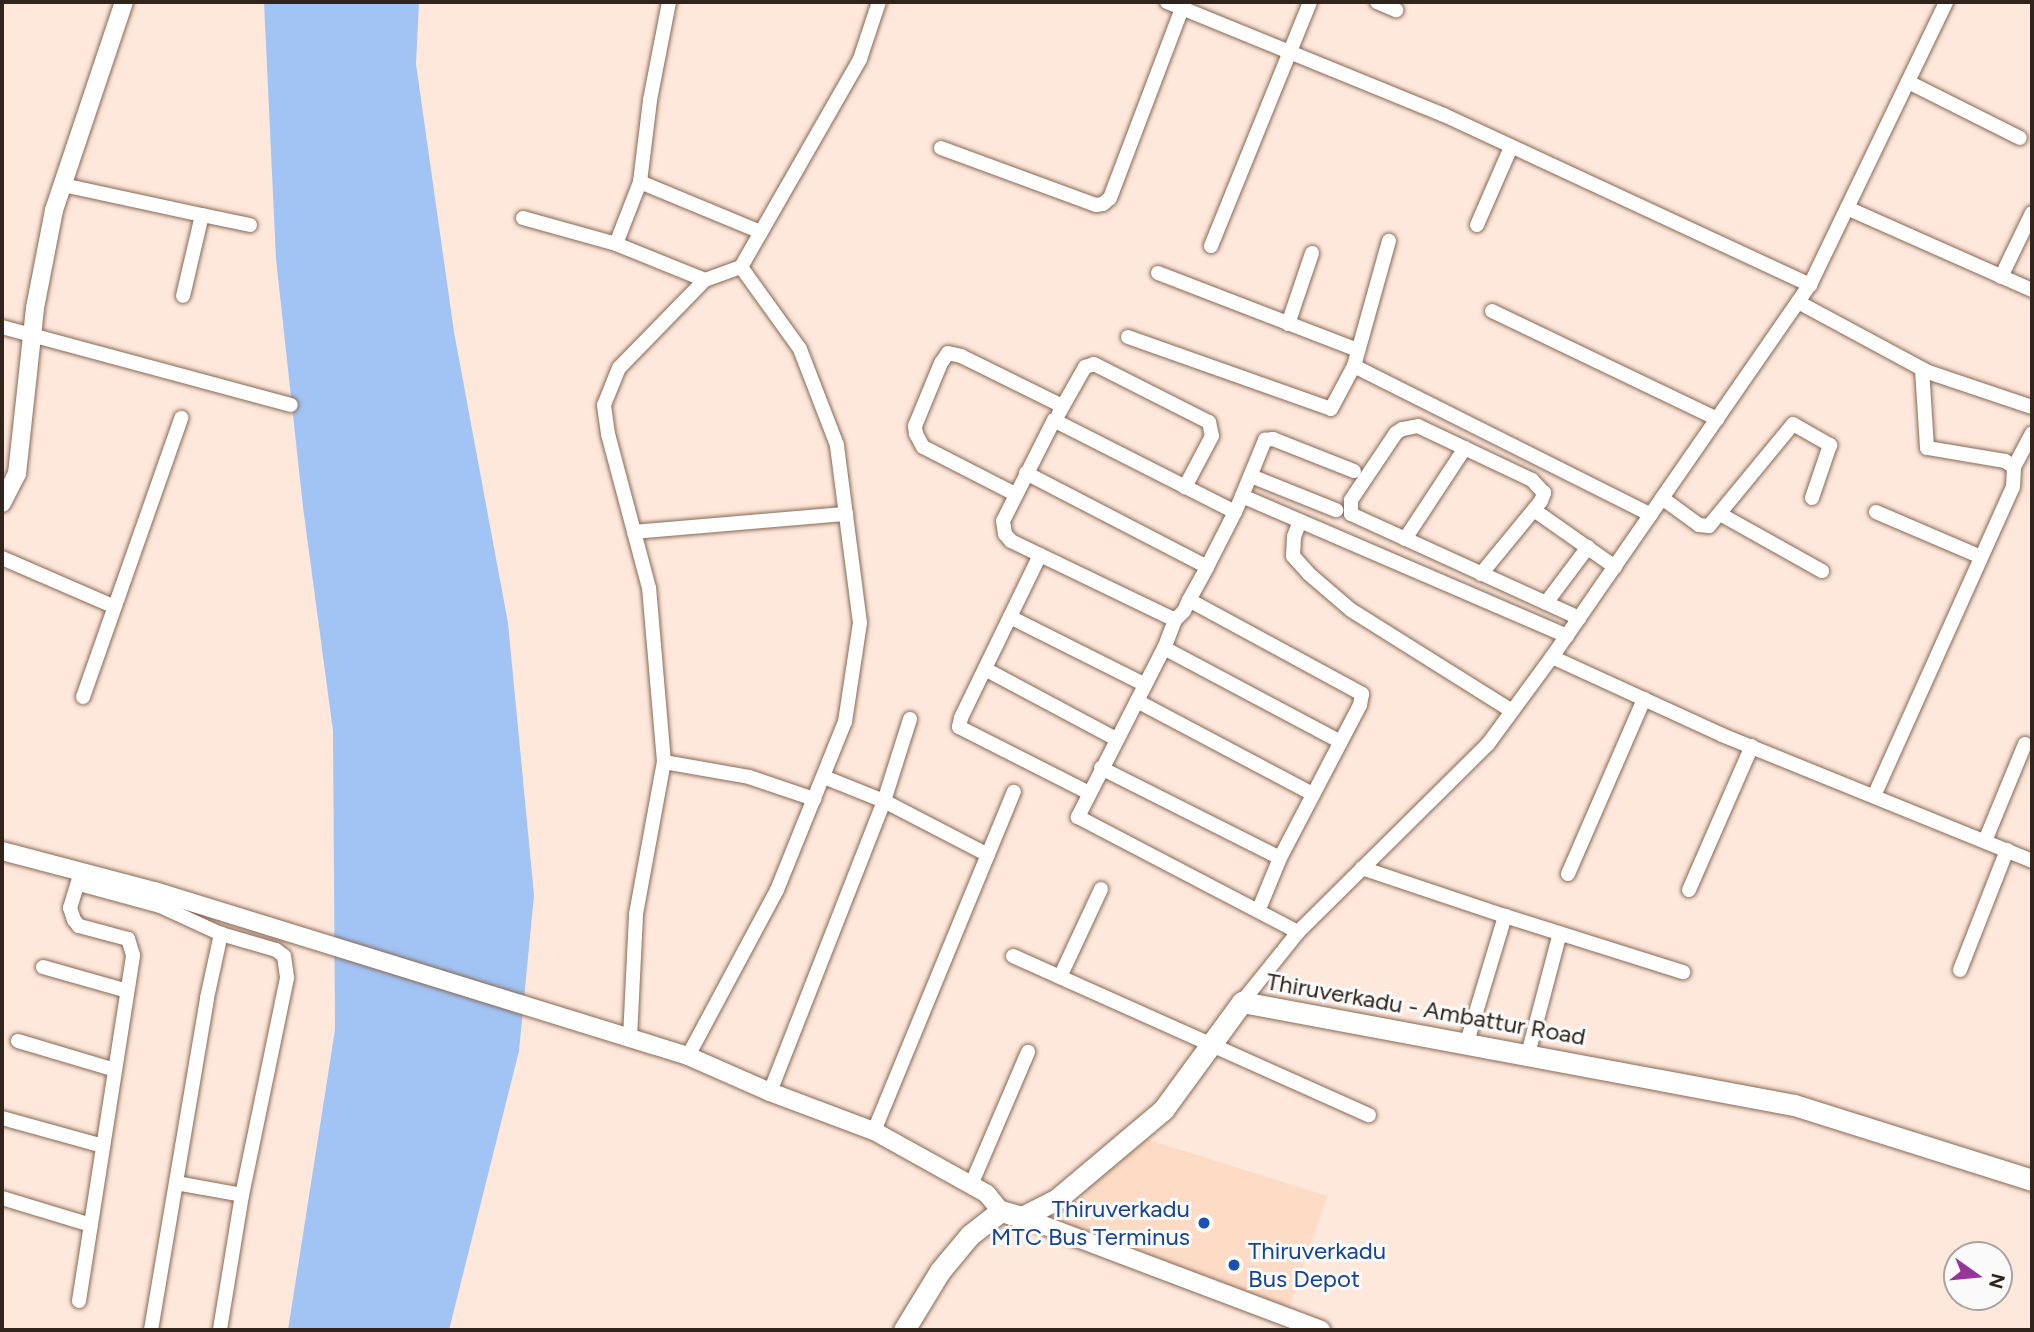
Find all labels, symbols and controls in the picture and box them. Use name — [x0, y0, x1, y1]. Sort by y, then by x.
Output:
street label: Thiruverkadu - Ambattur Road — [1264, 967, 1588, 1051]
place label: Thiruverkadu MTC Bus Terminus — [991, 1195, 1190, 1251]
marker: Thiruverkadu MTC Bus Terminus — [1196, 1215, 1212, 1231]
place label: Thiruverkadu Bus Depot — [1248, 1237, 1386, 1293]
north arrow — [1943, 1241, 2013, 1311]
marker: Thiruverkadu Bus Depot — [1226, 1257, 1242, 1273]
text: N — [1984, 1271, 2010, 1291]

